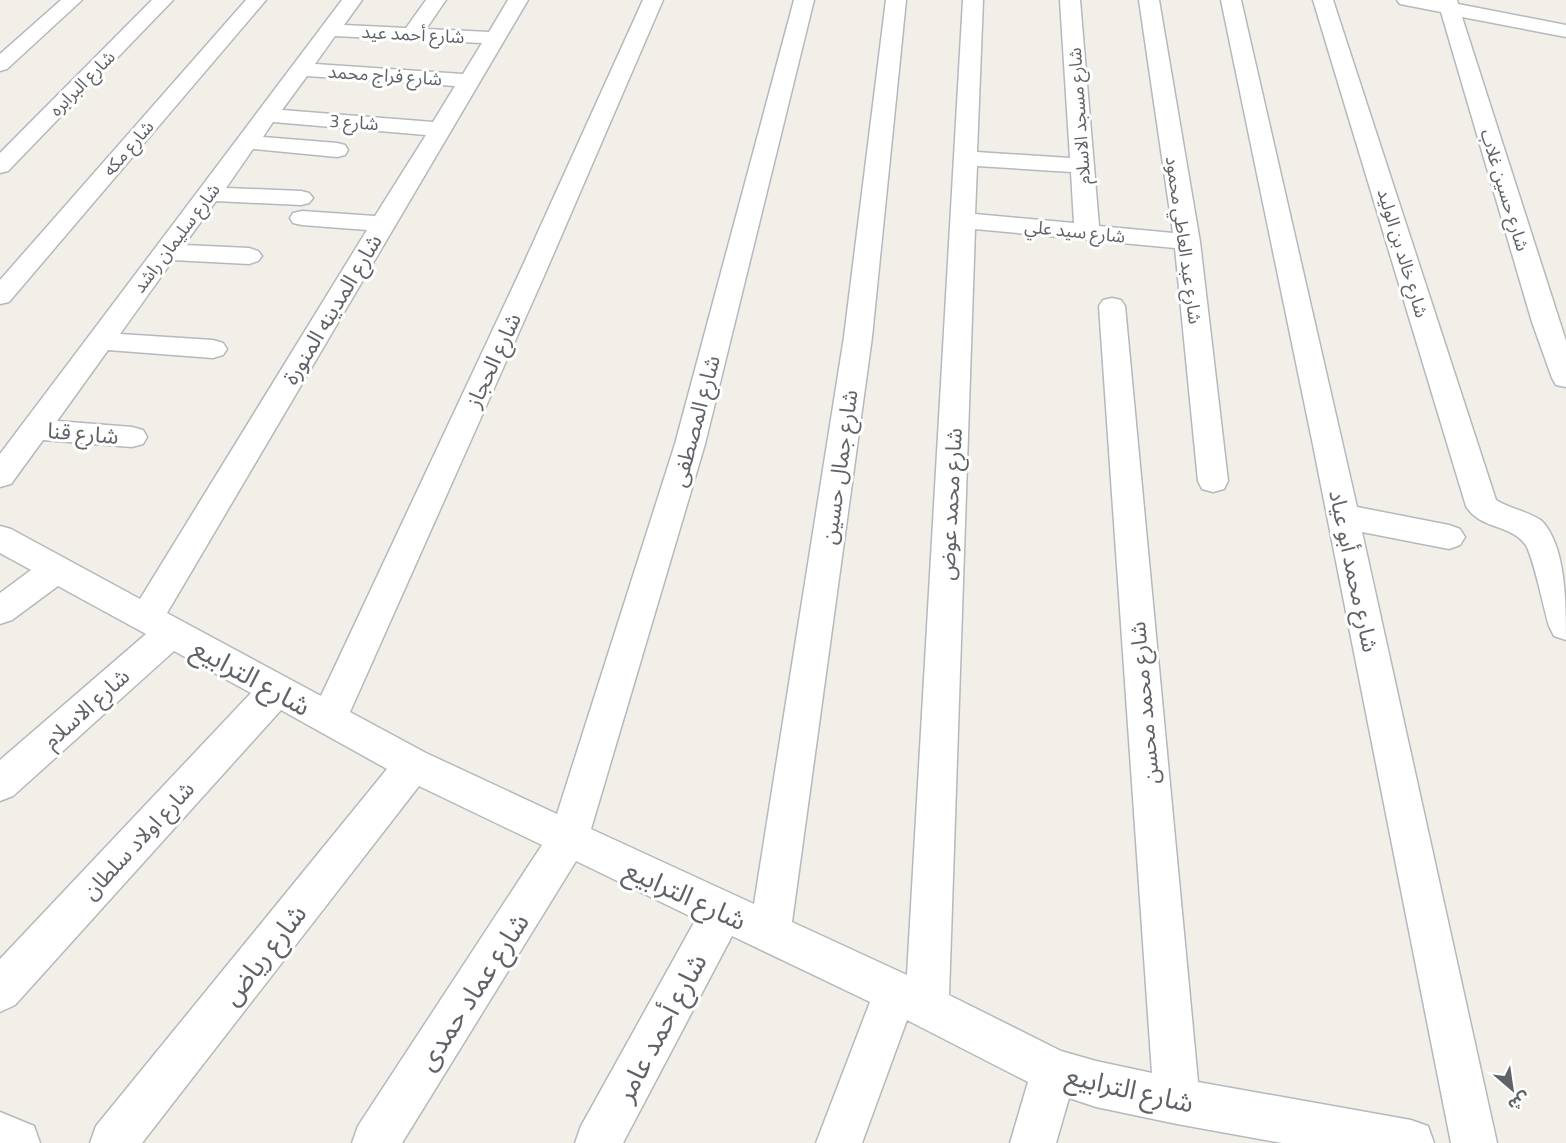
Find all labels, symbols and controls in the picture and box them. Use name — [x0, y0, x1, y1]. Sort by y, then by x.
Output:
street label: شارع أحمد عيد — [361, 18, 465, 51]
street label: شارع البرابره — [43, 44, 122, 123]
street label: شارع مسجد الاسلام — [1061, 47, 1098, 185]
street label: شارع فراج محمد — [327, 58, 443, 93]
street label: شارع 3 — [328, 107, 379, 138]
street label: شارع مكه — [96, 114, 161, 183]
street label: شارع حسين غلاب — [1473, 126, 1536, 255]
street label: شارع عبد العاطي محمود — [1158, 154, 1209, 326]
street label: شارع سليمان راشد — [126, 177, 227, 299]
street label: شارع خالد بن الوليد — [1370, 185, 1435, 321]
street label: شارع سيد علي — [1023, 212, 1127, 251]
street label: شارع المدينه المنورة — [274, 227, 390, 391]
street label: شارع الحجاز — [456, 307, 530, 414]
street label: شارع المصطفى — [661, 351, 729, 491]
street label: شارع جمال حسين — [811, 387, 867, 547]
street label: شارع قنا — [46, 413, 120, 453]
street label: شارع محمد عوض — [929, 427, 971, 581]
street label: شارع محمد أبو عياد — [1320, 487, 1388, 655]
street label: شارع محمد محسن — [1120, 620, 1168, 786]
street label: شارع الترابيع — [185, 627, 319, 726]
street label: شارع الاسلام — [35, 660, 137, 756]
street label: شارع اولاد سلطان — [74, 773, 202, 907]
street label: شارع الترابيع — [618, 848, 754, 941]
street label: شارع رياض — [210, 895, 317, 1014]
street label: شارع عماد حمدى — [406, 904, 539, 1079]
street label: شارع أحمد عامر — [603, 945, 717, 1110]
street label: شارع الترابيع — [1062, 1053, 1198, 1124]
north arrow — [1482, 1059, 1542, 1119]
text: ش — [1504, 1086, 1535, 1118]

